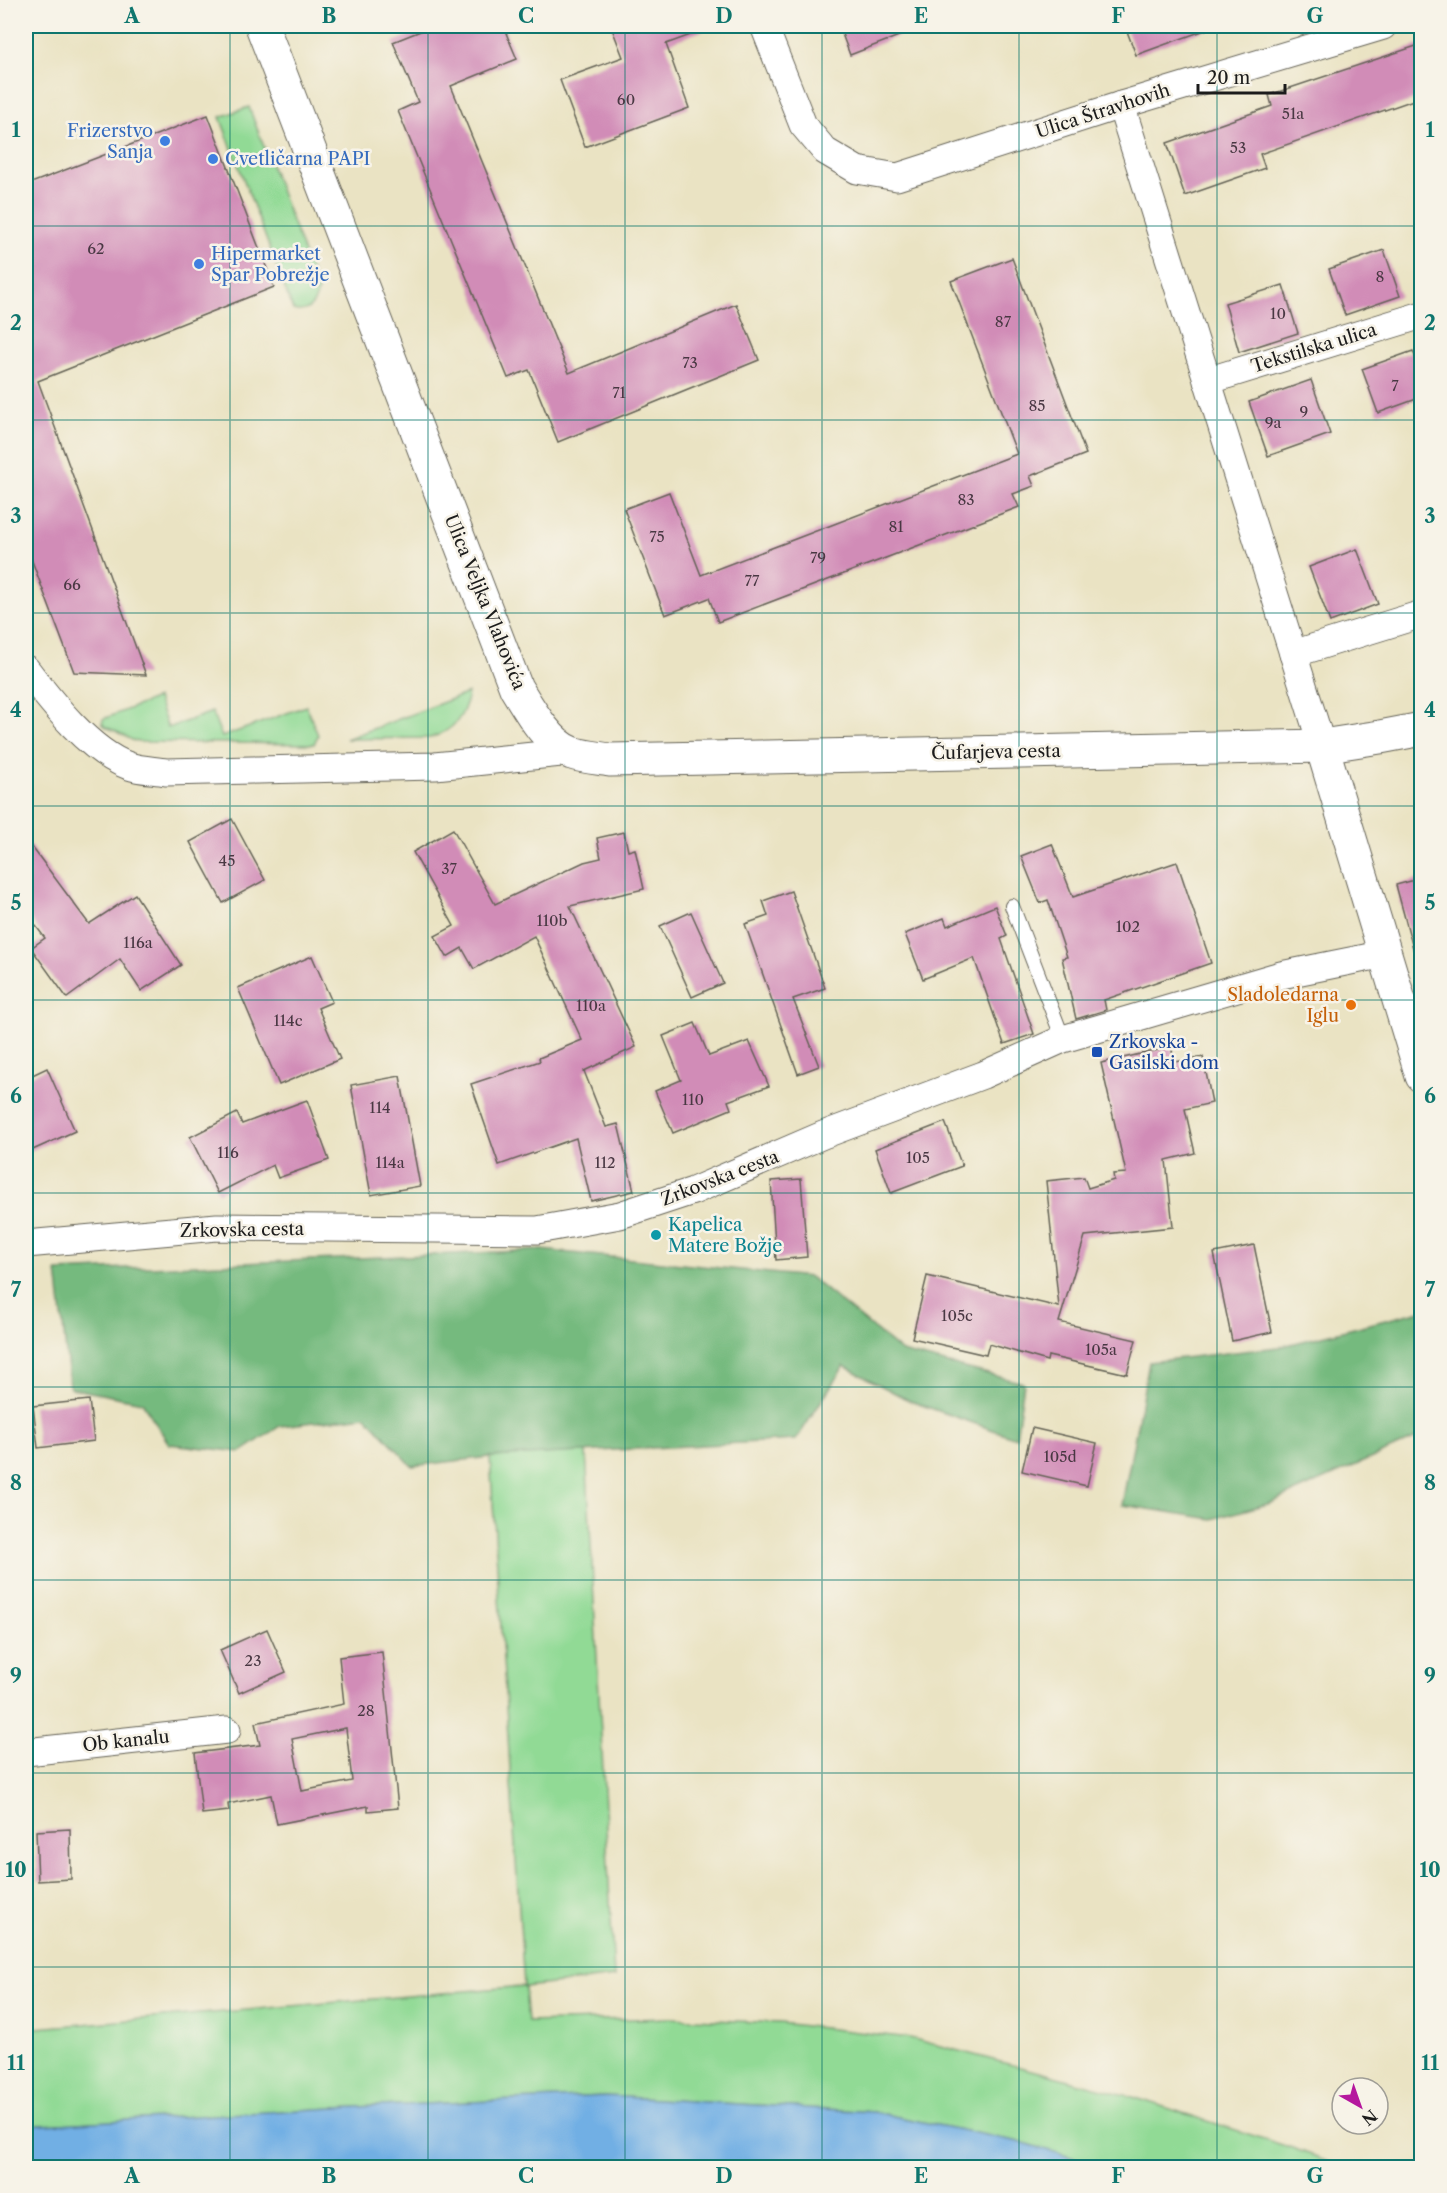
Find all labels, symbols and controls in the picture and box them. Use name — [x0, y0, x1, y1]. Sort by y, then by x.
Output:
text: A — [123, 4, 140, 28]
text: B — [322, 4, 337, 28]
text: C — [518, 4, 534, 28]
text: D — [715, 4, 733, 28]
text: E — [914, 4, 928, 28]
text: F — [1111, 4, 1125, 28]
text: G — [1307, 4, 1324, 28]
scale bar — [1198, 57, 1285, 95]
text: 20 m — [1207, 67, 1251, 89]
street label: Ulica Štravhovih — [1032, 77, 1173, 143]
house number: 60 — [617, 90, 635, 109]
house number: 51a — [1282, 104, 1304, 123]
text: 1 — [12, 118, 21, 142]
text: 1 — [1426, 118, 1435, 142]
place label: Frizerstvo Sanja — [67, 120, 154, 163]
marker: Frizerstvo Sanja — [158, 134, 172, 148]
house number: 53 — [1230, 138, 1246, 157]
place label: Cvetličarna PAPI — [225, 148, 370, 170]
marker: Cvetličarna PAPI — [206, 152, 220, 166]
house number: 62 — [87, 239, 105, 258]
place label: Hipermarket Spar Pobrežje — [211, 243, 330, 286]
marker: Hipermarket Spar Pobrežje — [192, 257, 206, 271]
house number: 8 — [1376, 267, 1385, 286]
house number: 10 — [1270, 304, 1286, 323]
text: 2 — [10, 311, 22, 335]
text: 2 — [1424, 311, 1436, 335]
house number: 87 — [995, 312, 1012, 331]
street label: Tekstilska ulica — [1249, 318, 1380, 378]
house number: 73 — [682, 353, 698, 372]
house number: 7 — [1391, 376, 1399, 395]
house number: 71 — [612, 383, 627, 402]
house number: 85 — [1028, 396, 1046, 415]
house number: 9 — [1300, 402, 1308, 421]
house number: 9a — [1265, 413, 1281, 432]
house number: 83 — [957, 490, 975, 509]
text: 3 — [10, 504, 22, 528]
text: 3 — [1424, 504, 1436, 528]
street label: Ulica Veljka Vlahovića — [440, 511, 530, 693]
house number: 81 — [888, 517, 904, 536]
house number: 75 — [649, 527, 665, 546]
house number: 79 — [810, 548, 826, 567]
house number: 77 — [745, 571, 760, 590]
house number: 66 — [63, 575, 81, 594]
text: 4 — [10, 698, 22, 722]
text: 4 — [1424, 698, 1436, 722]
street label: Čufarjeva cesta — [931, 738, 1062, 764]
house number: 45 — [219, 851, 235, 870]
house number: 37 — [441, 859, 457, 878]
text: 5 — [10, 891, 22, 915]
text: 5 — [1424, 891, 1436, 915]
house number: 110b — [536, 911, 568, 930]
house number: 102 — [1116, 917, 1140, 936]
house number: 116a — [123, 933, 153, 952]
place label: Sladoledarna Iglu — [1227, 984, 1339, 1027]
house number: 110a — [576, 996, 606, 1015]
marker: Sladoledarna Iglu — [1344, 998, 1358, 1012]
house number: 114c — [273, 1011, 303, 1030]
place label: Zrkovska - Gasilski dom — [1109, 1031, 1219, 1074]
marker: Zrkovska - Gasilski dom — [1090, 1045, 1104, 1059]
text: 6 — [10, 1084, 22, 1108]
text: 6 — [1424, 1084, 1436, 1108]
house number: 110 — [682, 1090, 704, 1109]
house number: 114 — [369, 1098, 391, 1117]
house number: 116 — [217, 1143, 239, 1162]
street label: Zrkovska cesta — [658, 1145, 782, 1211]
house number: 105 — [906, 1148, 930, 1167]
house number: 114a — [375, 1153, 405, 1172]
house number: 112 — [594, 1153, 616, 1172]
place label: Kapelica Matere Božje — [668, 1214, 782, 1257]
street label: Zrkovska cesta — [180, 1218, 305, 1242]
marker: Kapelica Matere Božje — [649, 1228, 663, 1242]
text: 7 — [11, 1278, 22, 1302]
text: 7 — [1425, 1278, 1436, 1302]
house number: 105c — [941, 1306, 973, 1325]
house number: 105a — [1085, 1340, 1117, 1359]
house number: 105d — [1043, 1447, 1077, 1466]
text: 8 — [10, 1471, 22, 1495]
text: 8 — [1424, 1471, 1436, 1495]
house number: 23 — [245, 1651, 261, 1670]
text: 9 — [10, 1664, 22, 1688]
text: 9 — [1424, 1664, 1436, 1688]
house number: 28 — [357, 1701, 375, 1720]
street label: Ob kanalu — [81, 1725, 171, 1757]
text: 10 — [5, 1858, 27, 1882]
text: 10 — [1419, 1858, 1441, 1882]
text: 11 — [7, 2051, 25, 2075]
text: 11 — [1421, 2051, 1439, 2075]
north arrow — [1330, 2076, 1390, 2136]
text: N — [1358, 2105, 1381, 2130]
text: A — [123, 2164, 140, 2188]
text: B — [322, 2164, 337, 2188]
text: C — [518, 2164, 534, 2188]
text: D — [715, 2164, 733, 2188]
text: E — [914, 2164, 928, 2188]
text: F — [1111, 2164, 1125, 2188]
text: G — [1307, 2164, 1324, 2188]

